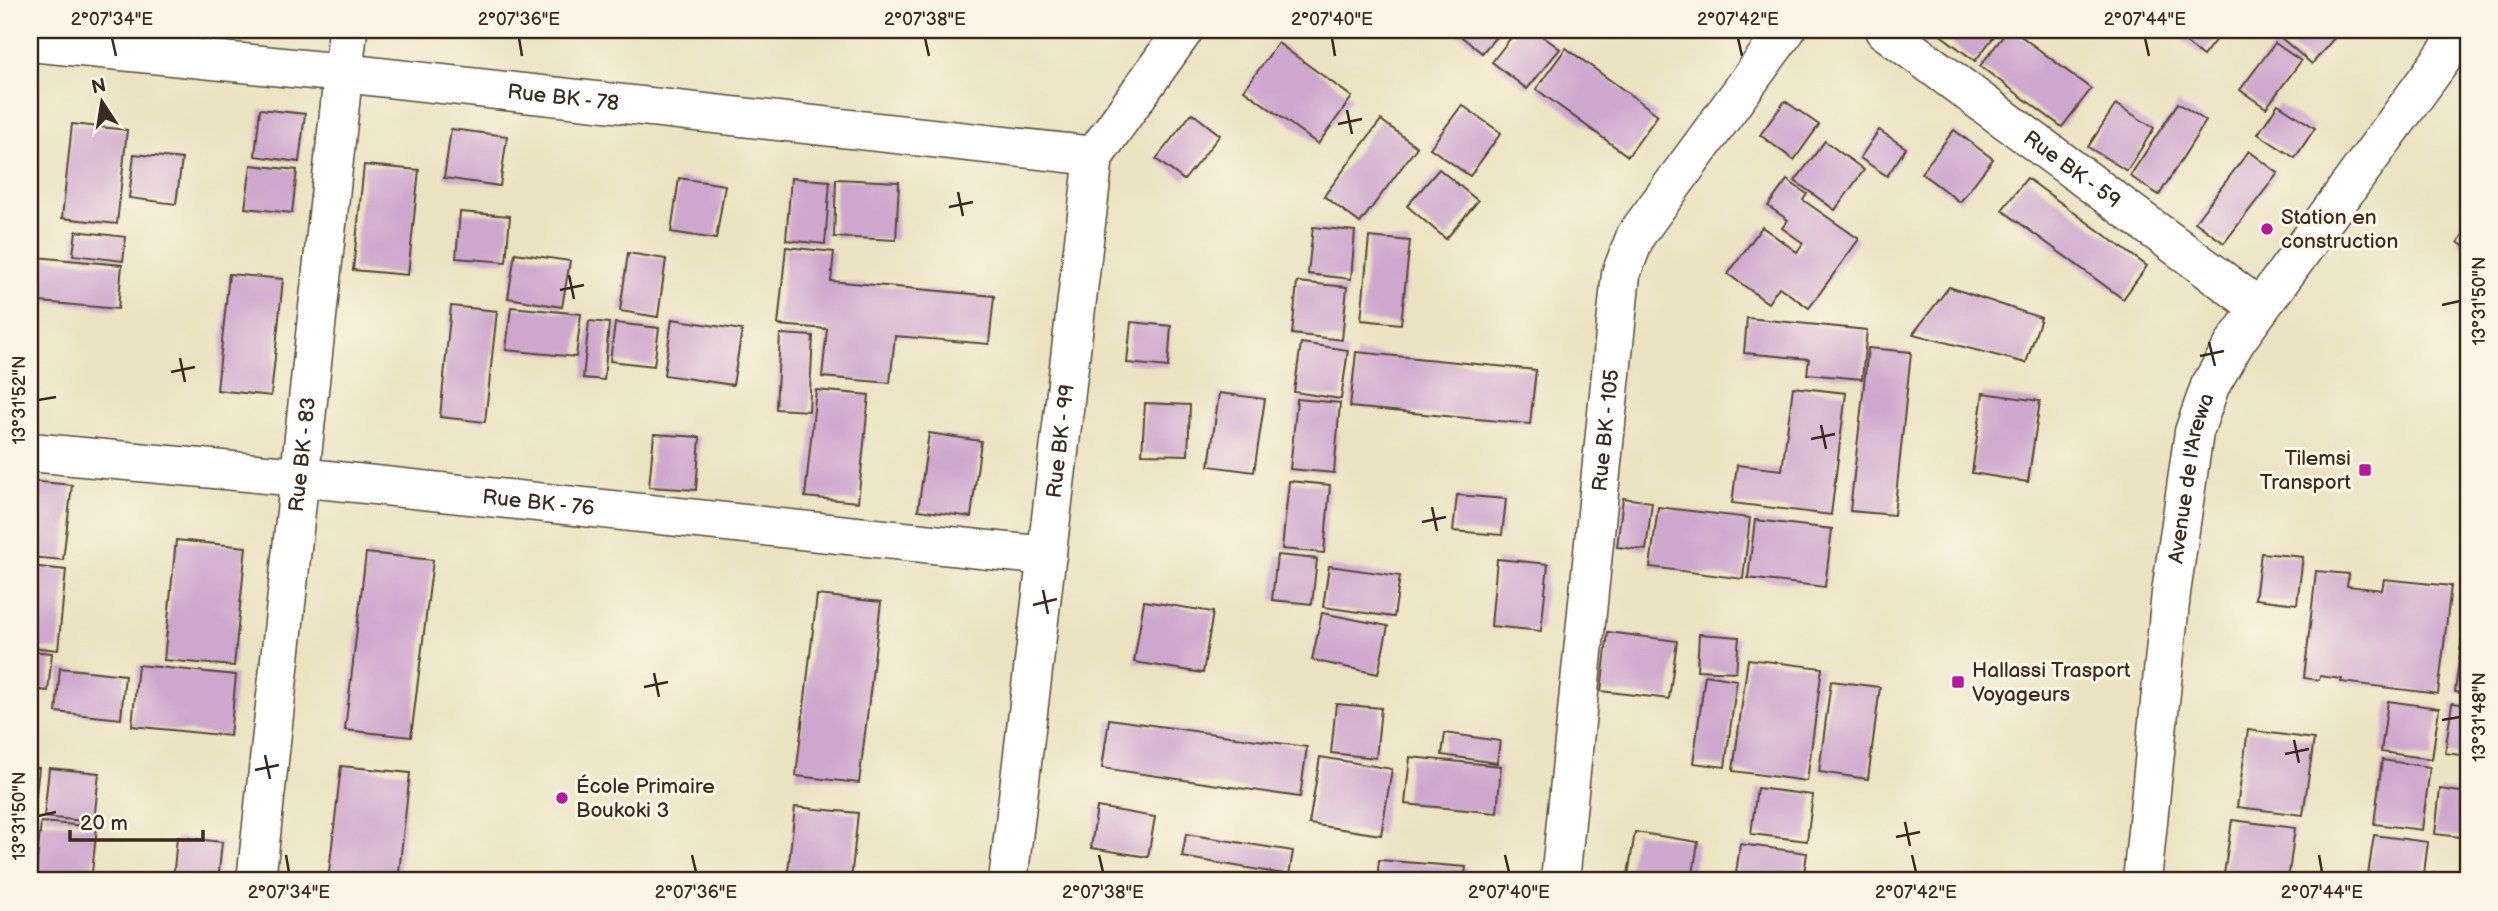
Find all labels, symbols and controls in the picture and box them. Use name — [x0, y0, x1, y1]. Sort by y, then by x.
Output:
text: 2°07'34"E — [71, 9, 153, 30]
text: 2°07'36"E — [478, 9, 560, 30]
text: 2°07'38"E — [884, 9, 966, 30]
text: 2°07'40"E — [1291, 9, 1373, 30]
text: 2°07'42"E — [1697, 9, 1779, 30]
text: 2°07'44"E — [2104, 9, 2186, 30]
north arrow — [66, 66, 136, 136]
text: N — [89, 74, 108, 100]
street label: Rue BK - 78 — [506, 79, 620, 116]
street label: Rue BK - 59 — [2018, 126, 2125, 214]
place label: Station en construction — [2281, 205, 2398, 254]
marker: Station en construction — [2259, 221, 2275, 237]
text: 13°31'50"N — [2469, 256, 2490, 346]
text: 13°31'52"N — [9, 355, 30, 445]
street label: Rue BK - 105 — [1587, 368, 1624, 493]
street label: Rue BK - 99 — [1042, 383, 1080, 499]
street label: Avenue de l'Arewa — [2163, 390, 2220, 565]
street label: Rue BK - 83 — [284, 396, 321, 513]
place label: Tilemsi Transport — [2260, 446, 2352, 495]
marker: Tilemsi Transport — [2357, 462, 2373, 478]
street label: Rue BK - 76 — [481, 484, 596, 521]
place label: Hallassi Trasport Voyageurs — [1972, 658, 2131, 707]
text: 13°31'48"N — [2469, 672, 2490, 762]
marker: Hallassi Trasport Voyageurs — [1950, 674, 1966, 690]
text: 13°31'50"N — [9, 771, 30, 861]
place label: École Primaire Boukoki 3 — [576, 774, 715, 823]
marker: École Primaire Boukoki 3 — [554, 790, 570, 806]
scale bar — [70, 799, 203, 843]
text: 20 m — [80, 811, 128, 836]
text: 2°07'34"E — [248, 882, 330, 903]
text: 2°07'36"E — [655, 882, 737, 903]
text: 2°07'38"E — [1062, 882, 1144, 903]
text: 2°07'40"E — [1468, 882, 1550, 903]
text: 2°07'42"E — [1875, 882, 1957, 903]
text: 2°07'44"E — [2281, 882, 2363, 903]

